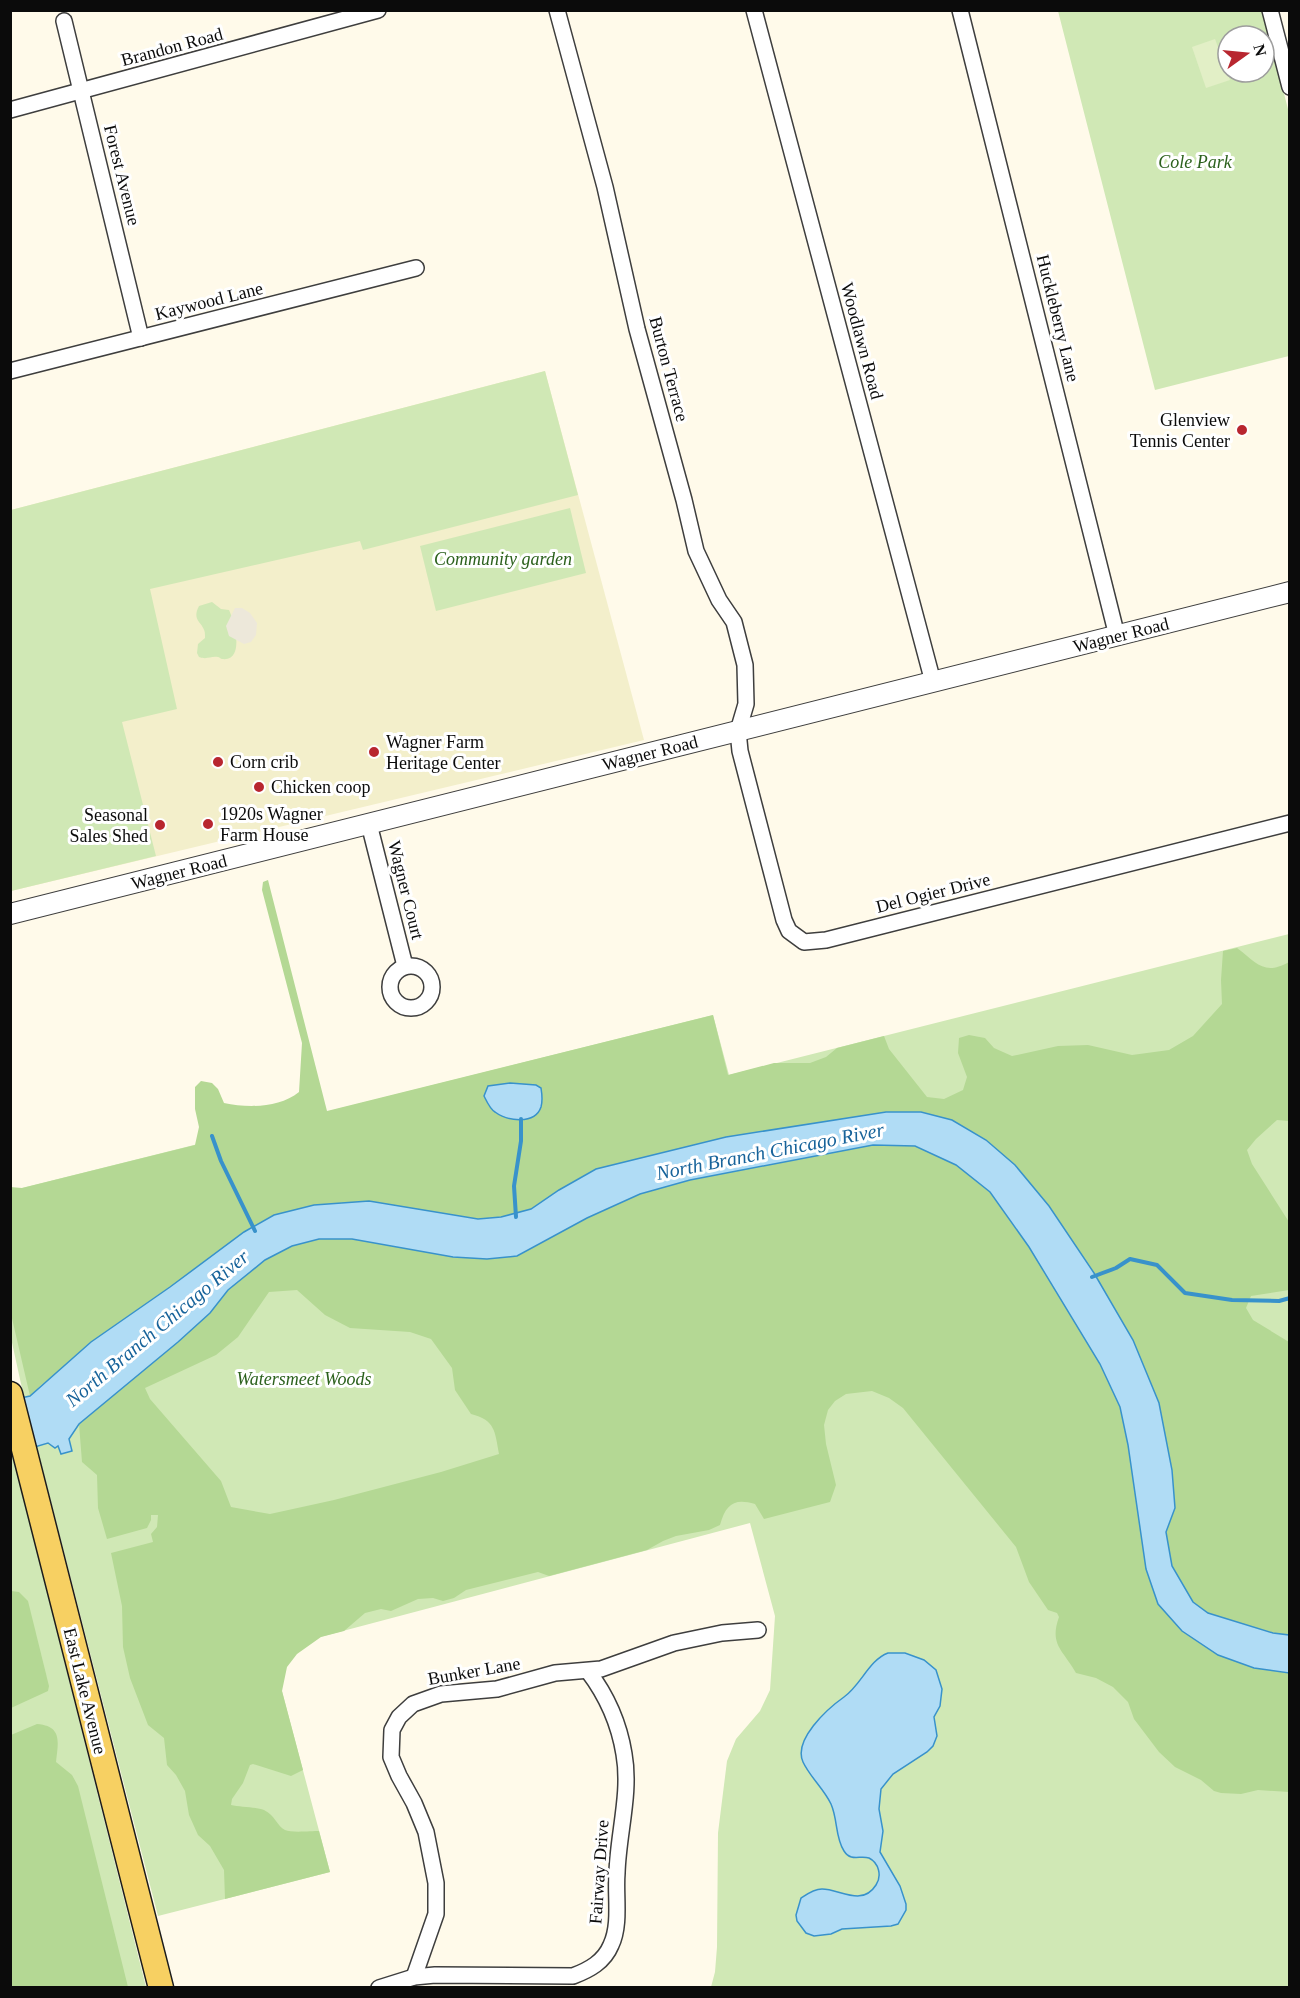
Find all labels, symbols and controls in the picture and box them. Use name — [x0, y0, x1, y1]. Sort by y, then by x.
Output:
street label: Brandon Road — [119, 24, 225, 70]
north arrow — [1216, 24, 1276, 84]
text: N — [1250, 42, 1270, 58]
street label: Forest Avenue — [100, 123, 144, 227]
park label: Cole Park — [1158, 152, 1233, 172]
street label: Huckleberry Lane — [1033, 252, 1083, 384]
street label: Kaywood Lane — [153, 278, 265, 324]
street label: Woodlawn Road — [837, 280, 887, 402]
street label: Burton Terrace — [645, 314, 693, 424]
place label: Glenview Tennis Center — [1130, 410, 1230, 451]
marker: Glenview Tennis Center — [1235, 423, 1249, 437]
park label: Community garden — [434, 549, 572, 569]
street label: Wagner Road — [1071, 613, 1171, 657]
street label: Wagner Road — [600, 731, 700, 775]
place label: Wagner Farm Heritage Center — [386, 732, 500, 773]
marker: Wagner Farm Heritage Center — [367, 745, 381, 759]
place label: Corn crib — [230, 752, 298, 772]
marker: Corn crib — [211, 755, 225, 769]
place label: Chicken coop — [271, 777, 370, 797]
marker: Chicken coop — [252, 780, 266, 794]
place label: 1920s Wagner Farm House — [220, 804, 323, 845]
place label: Seasonal Sales Shed — [70, 805, 148, 846]
marker: 1920s Wagner Farm House — [201, 817, 215, 831]
marker: Seasonal Sales Shed — [153, 818, 167, 832]
street label: Wagner Court — [384, 839, 428, 941]
street label: Wagner Road — [129, 850, 229, 894]
street label: Del Ogier Drive — [874, 869, 992, 917]
water label: North Branch Chicago River — [653, 1118, 886, 1185]
water label: North Branch Chicago River — [60, 1245, 254, 1412]
park label: Watersmeet Woods — [236, 1369, 372, 1389]
street label: East Lake Avenue — [60, 1626, 110, 1756]
street label: Bunker Lane — [426, 1653, 522, 1689]
street label: Fairway Drive — [585, 1819, 613, 1925]

